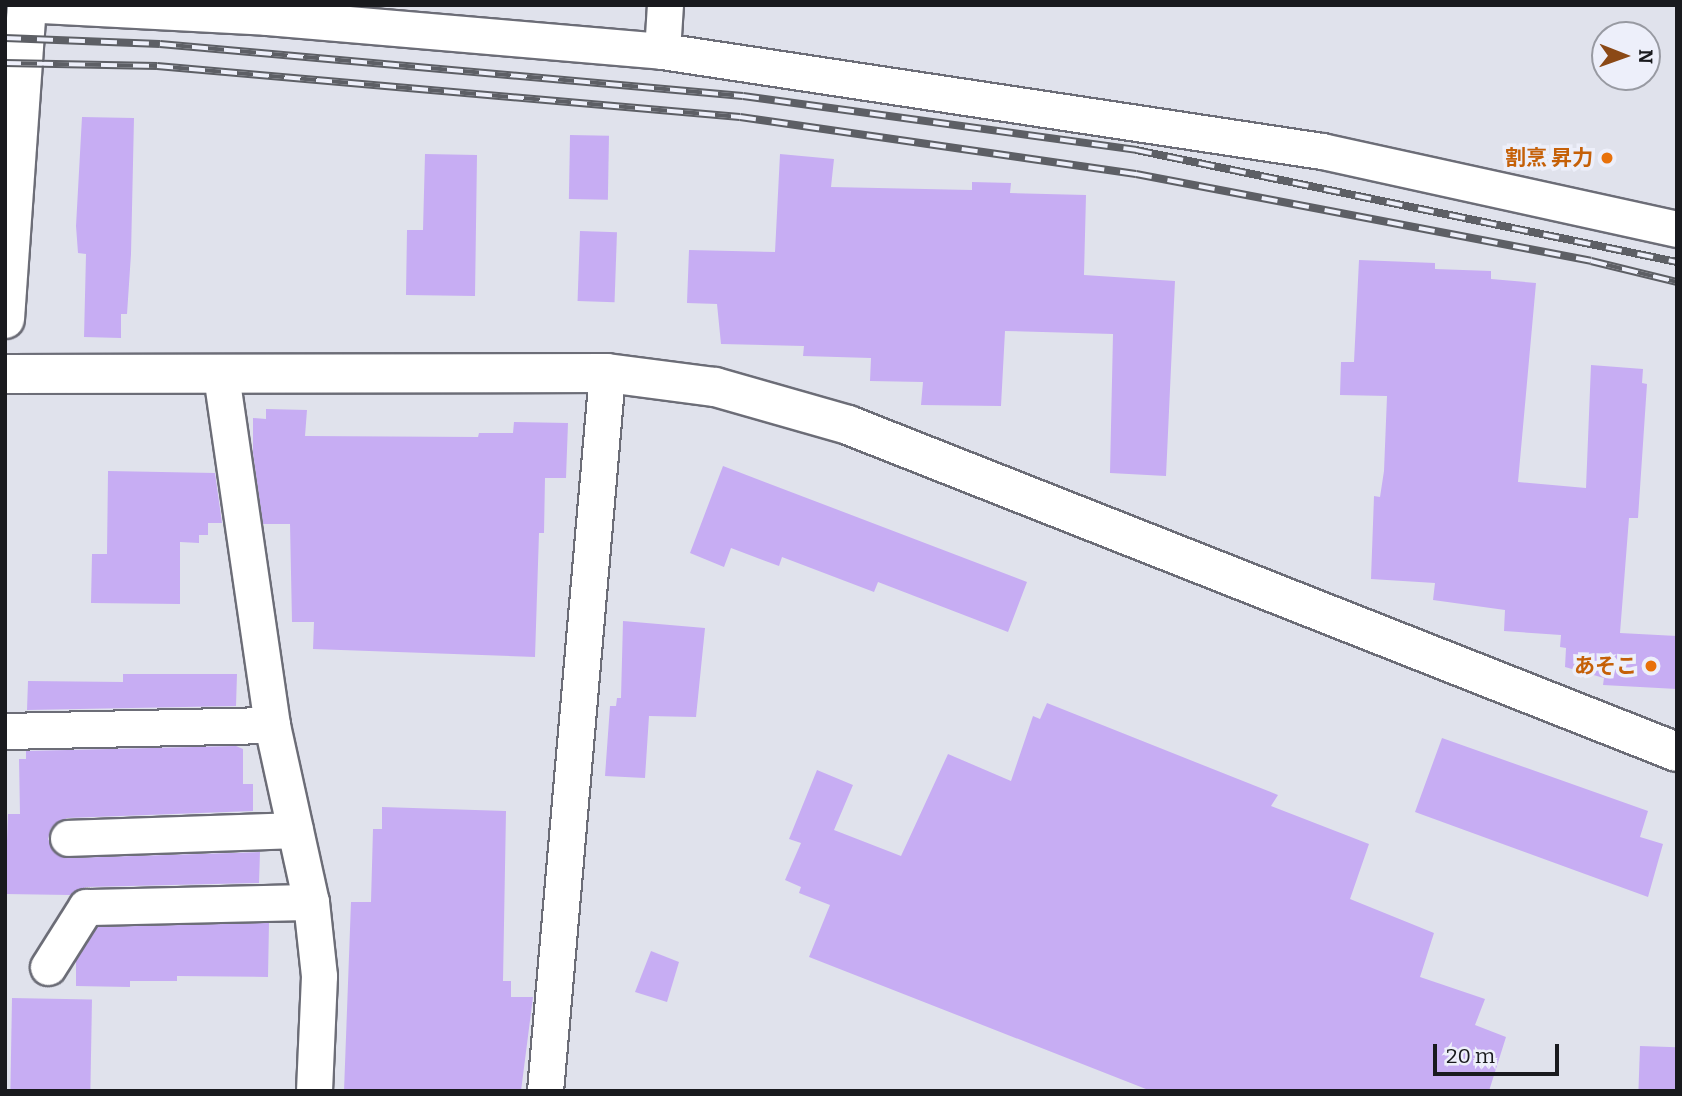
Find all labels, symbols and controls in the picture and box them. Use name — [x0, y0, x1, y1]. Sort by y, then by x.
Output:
north arrow — [1591, 21, 1661, 91]
text: N — [1634, 49, 1657, 64]
place label: 割烹 昇力 — [1505, 145, 1593, 171]
marker: 割烹 昇力 — [1599, 150, 1615, 166]
place label: あそこ — [1574, 653, 1637, 679]
marker: あそこ — [1643, 658, 1659, 674]
scale bar — [1437, 1030, 1563, 1074]
text: 20 m — [1446, 1043, 1495, 1069]

